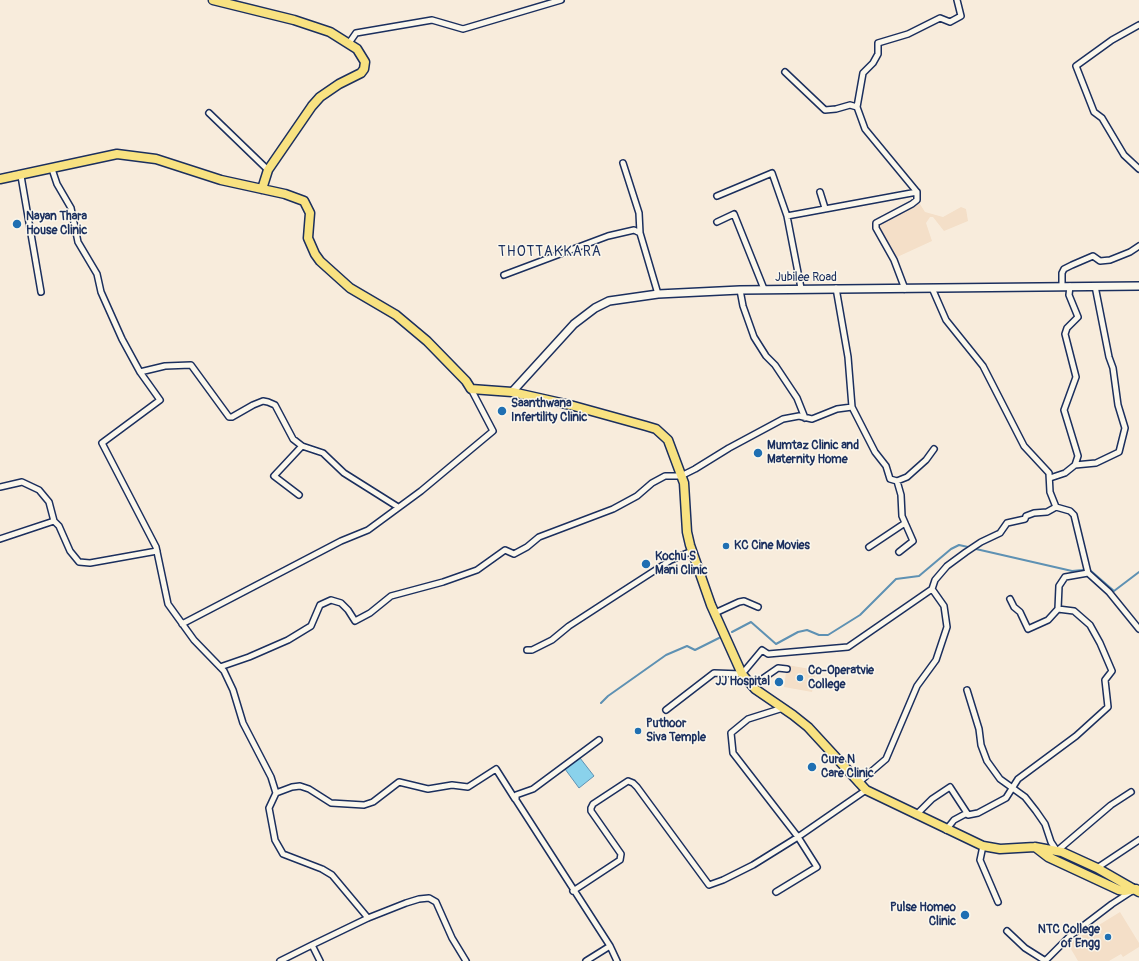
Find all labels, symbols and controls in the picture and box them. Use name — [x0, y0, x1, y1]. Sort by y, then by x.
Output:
place label: Nayan Thara House Clinic — [26, 210, 87, 238]
marker: Nayan Thara House Clinic — [11, 218, 23, 230]
district label: THOTTAKKARA — [498, 244, 602, 260]
street label: Jubilee Road — [775, 271, 837, 285]
place label: Saanthwana Infertility Clinic — [511, 397, 587, 425]
marker: Saanthwana Infertility Clinic — [496, 405, 508, 417]
place label: Mumtaz Clinic and Maternity Home — [767, 439, 859, 467]
marker: Mumtaz Clinic and Maternity Home — [752, 447, 764, 459]
place label: KC Cine Movies — [734, 539, 810, 553]
marker: KC Cine Movies — [721, 541, 731, 551]
place label: Kochu S Mani Clinic — [655, 550, 708, 578]
marker: Kochu S Mani Clinic — [640, 558, 652, 570]
place label: Co-Operatvie College — [808, 664, 874, 692]
marker: Co-Operatvie College — [795, 673, 805, 683]
place label: JJ Hospital — [715, 675, 770, 689]
marker: JJ Hospital — [773, 676, 785, 688]
place label: Puthoor Siva Temple — [646, 717, 706, 745]
marker: Puthoor Siva Temple — [633, 726, 643, 736]
place label: Cure N Care Clinic — [821, 753, 874, 781]
marker: Cure N Care Clinic — [806, 761, 818, 773]
place label: Pulse Homeo Clinic — [890, 901, 956, 929]
marker: Pulse Homeo Clinic — [959, 909, 971, 921]
place label: NTC College of Engg — [1038, 923, 1100, 951]
marker: NTC College of Engg — [1103, 932, 1113, 942]

